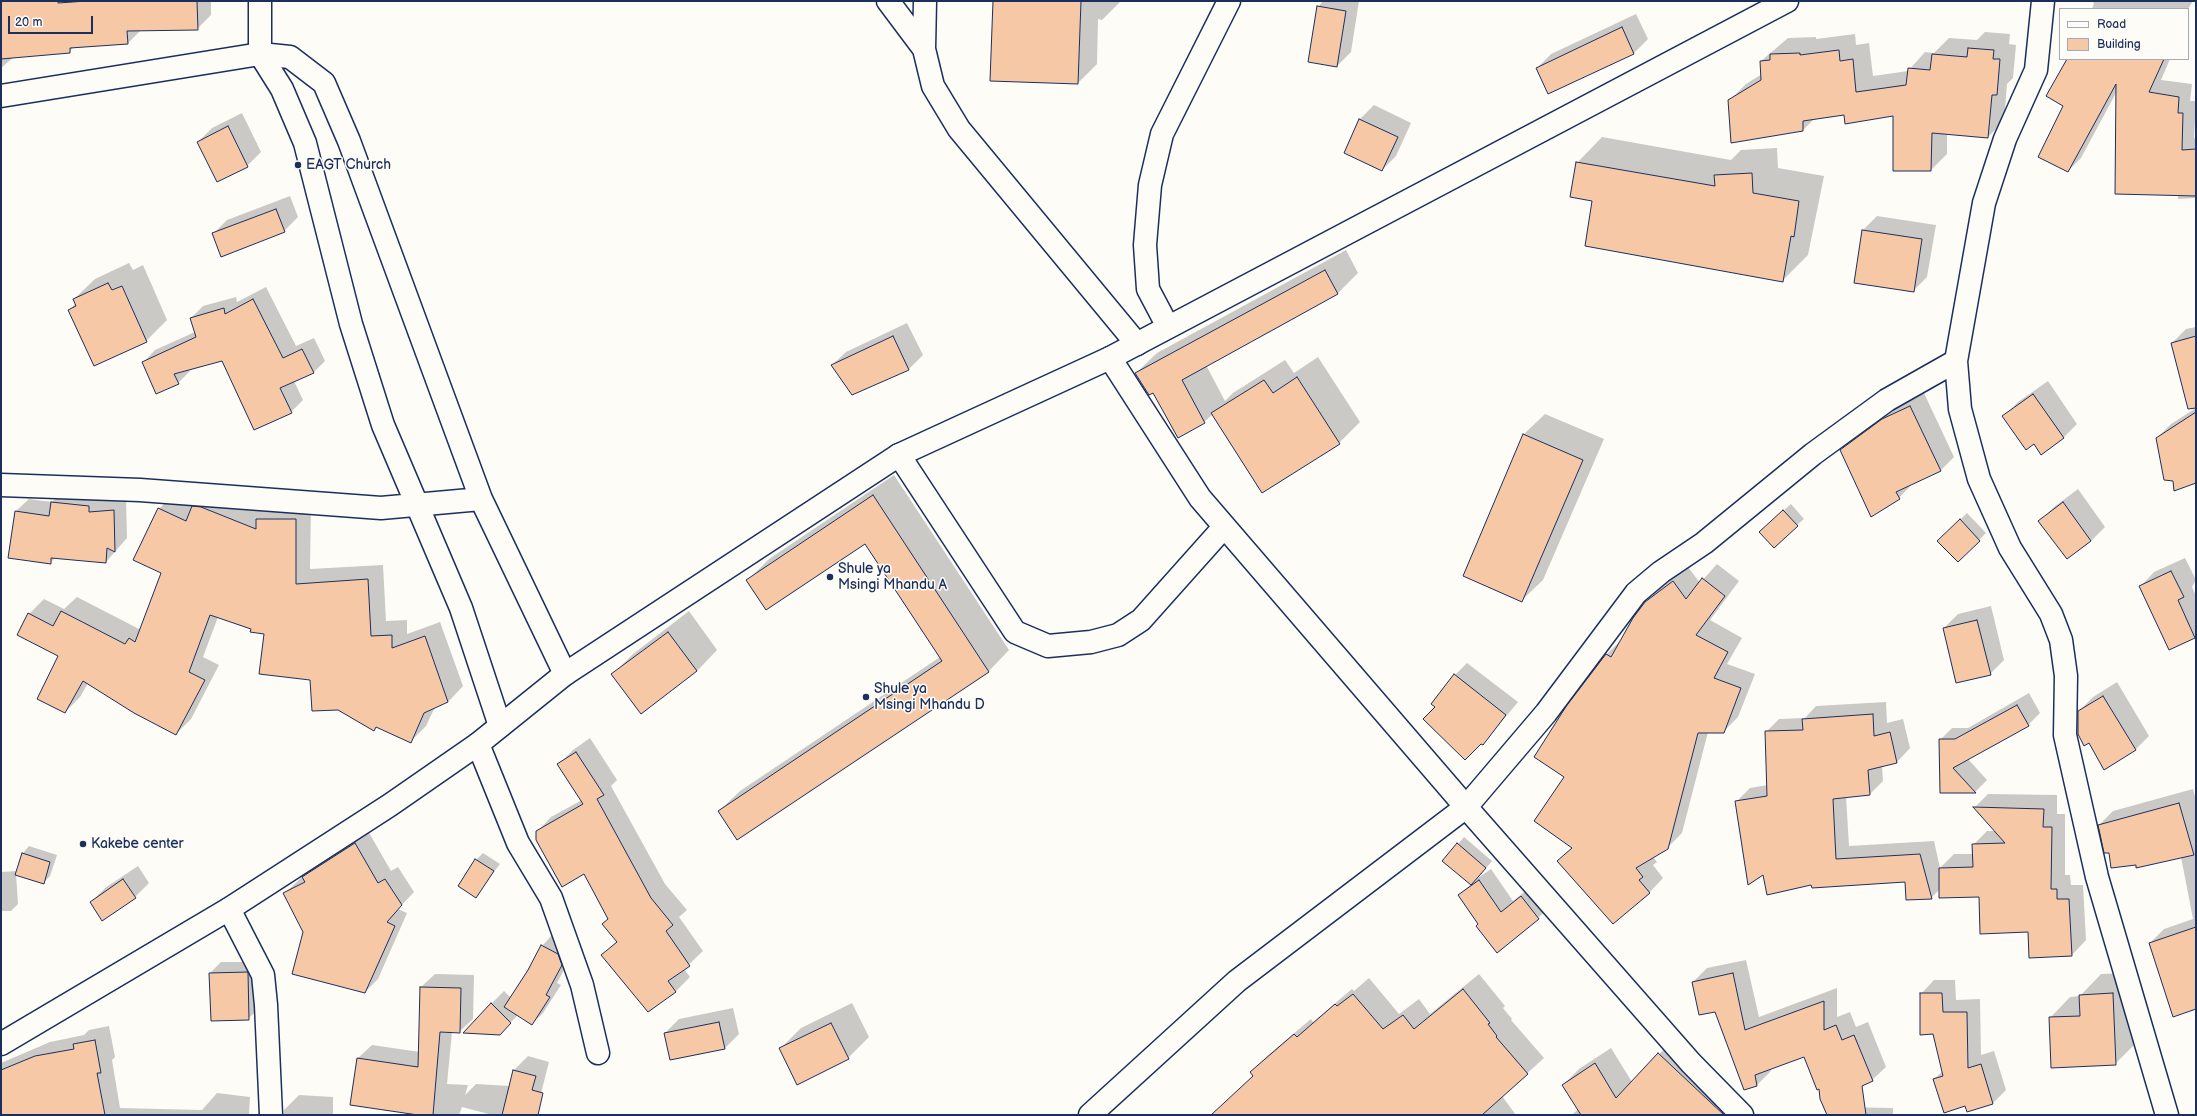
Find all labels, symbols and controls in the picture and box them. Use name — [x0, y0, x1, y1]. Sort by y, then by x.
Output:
scale bar — [10, 8, 95, 34]
legend — [2059, 8, 2189, 60]
text: 20 m — [15, 15, 42, 30]
text: Road — [2097, 17, 2126, 32]
text: Building — [2097, 37, 2141, 52]
place label: EAGT Church — [306, 157, 391, 173]
marker: EAGT Church — [293, 160, 303, 170]
place label: Shule ya Msingi Mhandu A — [838, 561, 947, 594]
marker: Shule ya Msingi Mhandu A — [825, 572, 835, 582]
place label: Shule ya Msingi Mhandu D — [874, 681, 985, 714]
marker: Shule ya Msingi Mhandu D — [861, 692, 871, 702]
place label: Kakebe center — [91, 836, 184, 852]
marker: Kakebe center — [78, 839, 88, 849]

